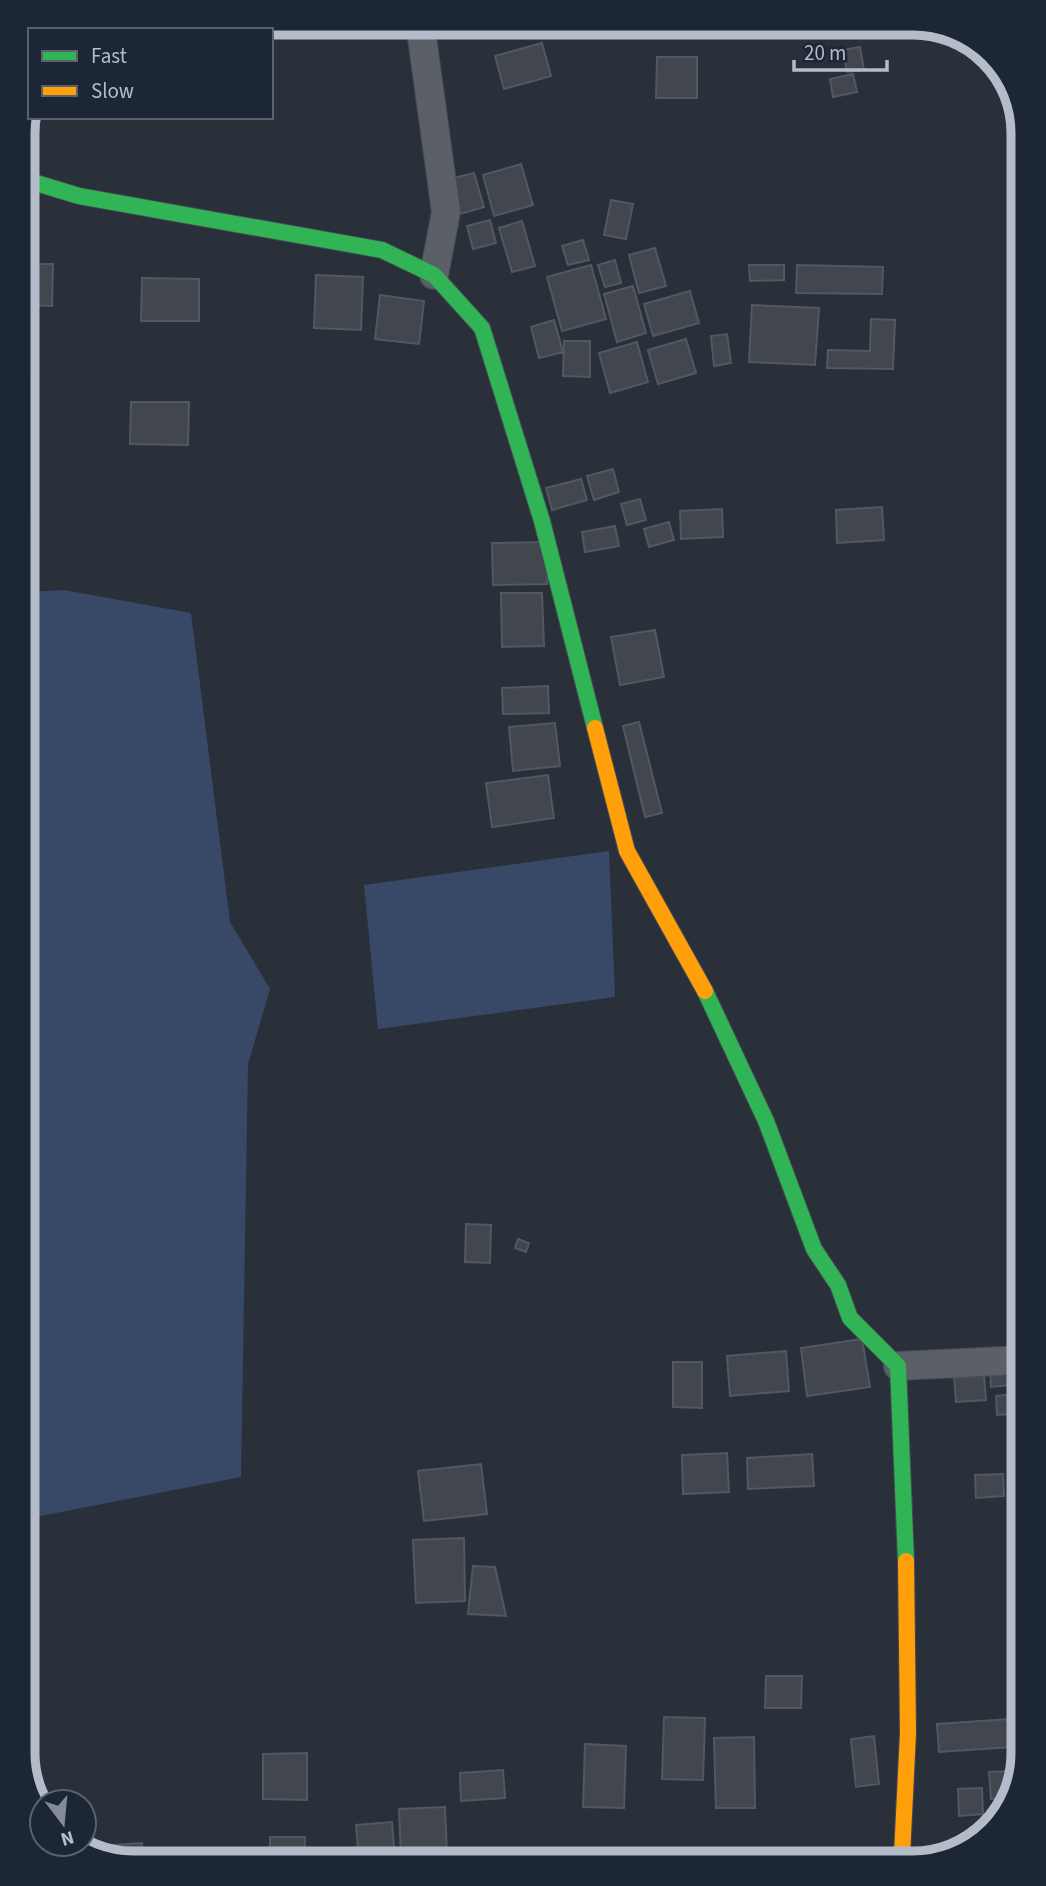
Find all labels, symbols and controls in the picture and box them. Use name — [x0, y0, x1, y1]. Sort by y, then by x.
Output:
legend — [28, 28, 273, 119]
scale bar — [794, 28, 887, 72]
text: 20 m — [804, 38, 846, 68]
text: Fast — [91, 41, 127, 71]
text: Slow — [91, 76, 134, 106]
north arrow — [28, 1788, 98, 1858]
text: N — [57, 1823, 77, 1853]

